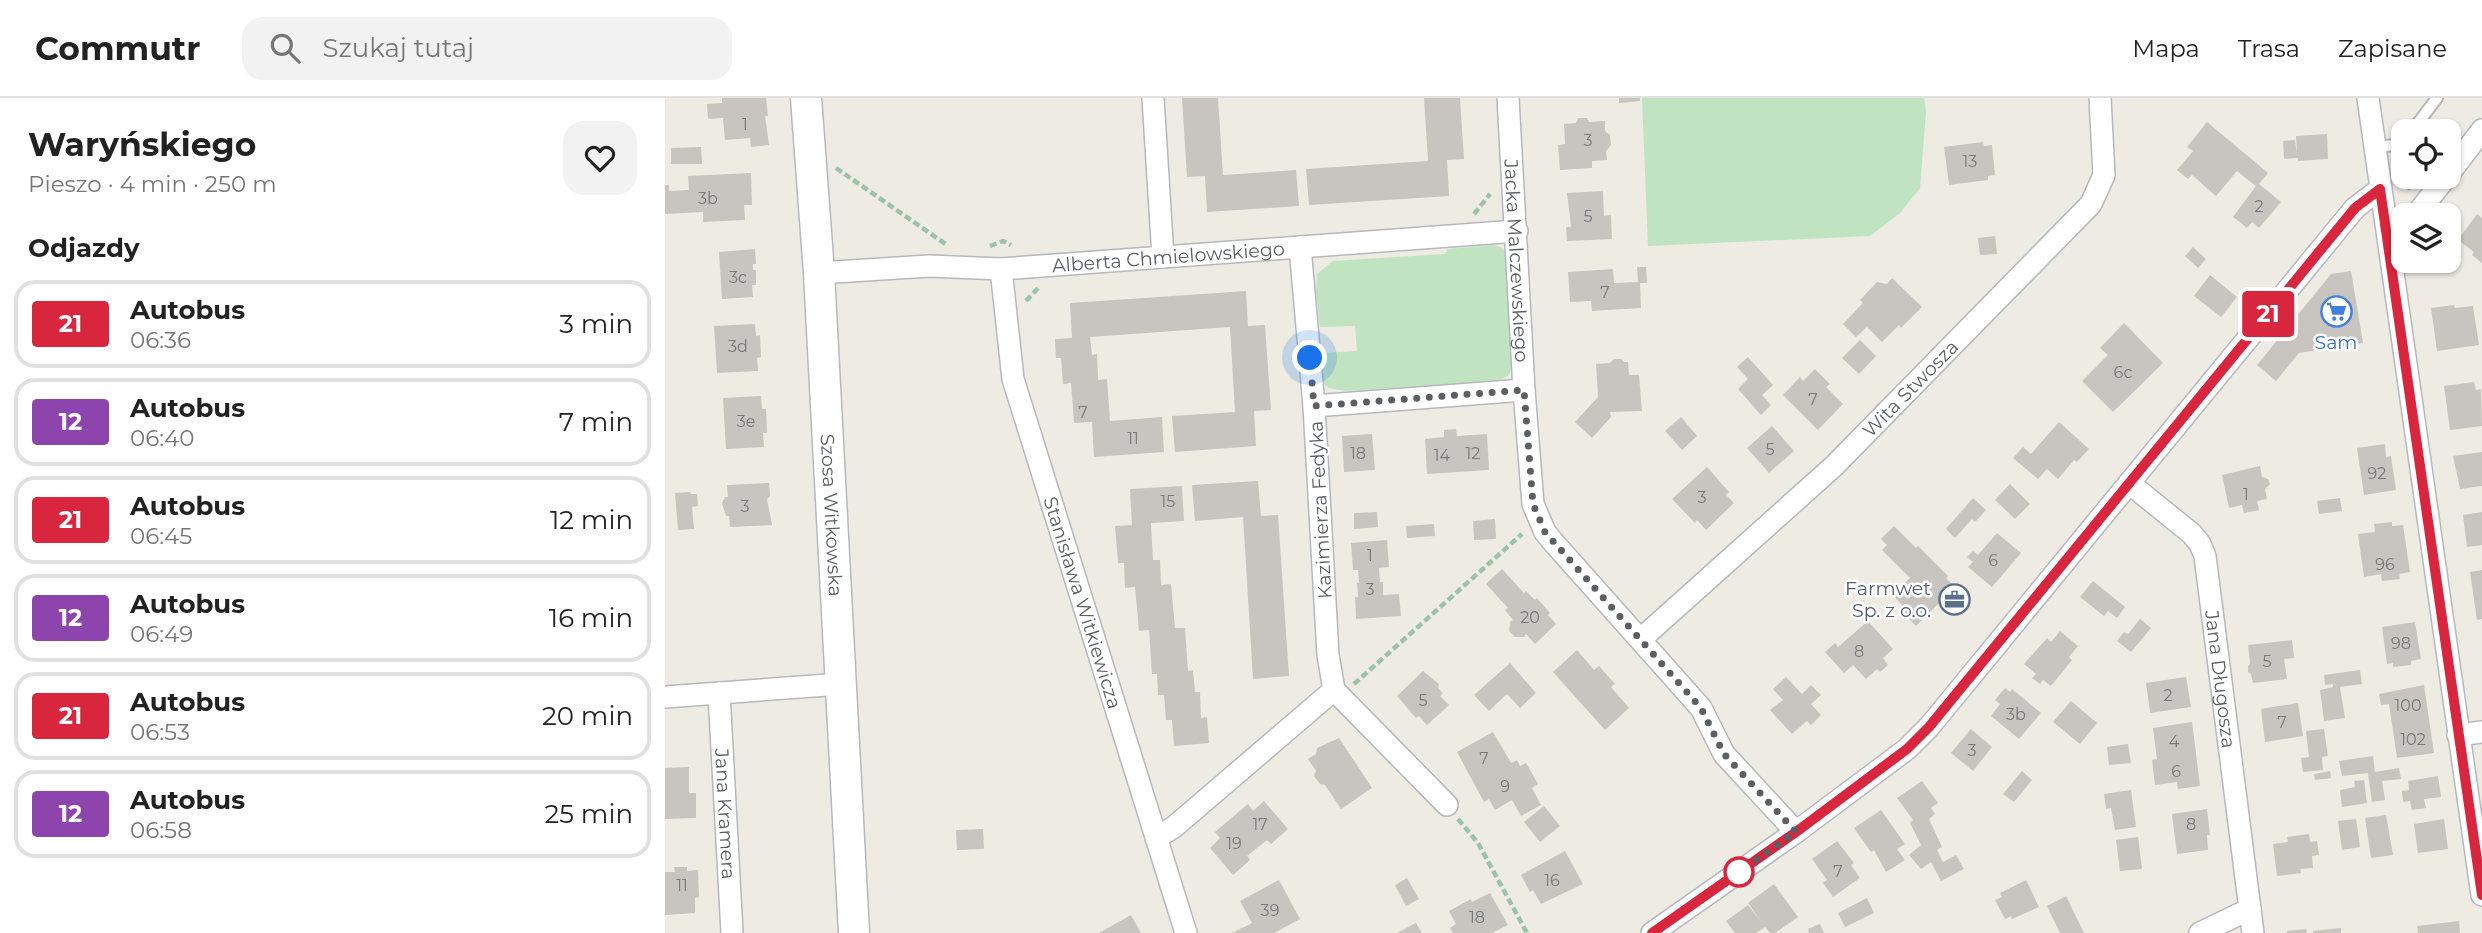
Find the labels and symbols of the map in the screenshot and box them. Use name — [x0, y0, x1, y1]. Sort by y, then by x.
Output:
house number: 1 — [742, 115, 748, 134]
house number: 3 — [1583, 131, 1593, 150]
house number: 13 — [1963, 152, 1977, 171]
street label: Jacka Malczewskiego — [1499, 158, 1533, 363]
house number: 3b — [698, 189, 718, 208]
house number: 2 — [2254, 197, 2264, 216]
house number: 5 — [1583, 207, 1593, 226]
street label: Alberta Chmielowskiego — [1051, 237, 1286, 277]
house number: 3c — [729, 268, 747, 287]
house number: 7 — [1600, 283, 1610, 302]
line badge: 21 — [2237, 291, 2299, 337]
supermarket icon: Sam — [2319, 294, 2353, 328]
place label: Sam — [2314, 331, 2358, 354]
street label: Wita Stwosza — [1858, 335, 1963, 442]
house number: 3d — [728, 337, 748, 356]
your location — [1292, 340, 1327, 375]
house number: 6c — [2114, 363, 2132, 382]
house number: 7 — [1808, 390, 1818, 409]
house number: 7 — [1078, 403, 1088, 422]
house number: 3e — [737, 412, 755, 431]
street label: Kazimierza Fedyka — [1304, 420, 1337, 600]
house number: 11 — [1127, 429, 1139, 448]
street label: Szosa Witkowska — [816, 433, 847, 597]
house number: 5 — [1765, 440, 1775, 459]
house number: 18 — [1350, 444, 1366, 463]
house number: 12 — [1466, 444, 1480, 463]
house number: 14 — [1434, 446, 1451, 465]
house number: 92 — [2368, 464, 2386, 483]
house number: 1 — [2243, 485, 2249, 504]
house number: 3 — [1697, 488, 1707, 507]
house number: 15 — [1161, 492, 1175, 511]
street label: Stanisława Witkiewicza — [1038, 494, 1126, 712]
house number: 3 — [740, 497, 750, 516]
house number: 1 — [1367, 546, 1373, 565]
house number: 6 — [1988, 551, 1998, 570]
house number: 96 — [2375, 555, 2395, 574]
place label: Farmwet Sp. z o.o. — [1845, 577, 1931, 622]
house number: 3 — [1365, 580, 1375, 599]
office icon: Farmwet Sp. z o.o. — [1937, 582, 1971, 616]
house number: 20 — [1520, 608, 1540, 627]
street label: Jana Długosza — [2200, 608, 2240, 749]
house number: 98 — [2391, 634, 2411, 653]
house number: 8 — [1854, 642, 1864, 661]
house number: 5 — [2262, 652, 2272, 671]
house number: 2 — [2163, 686, 2173, 705]
house number: 5 — [1418, 691, 1428, 710]
house number: 100 — [2395, 696, 2421, 715]
house number: 3b — [2006, 705, 2026, 724]
house number: 7 — [2277, 713, 2287, 732]
house number: 102 — [2400, 730, 2426, 749]
house number: 4 — [2169, 732, 2180, 751]
house number: 3 — [1967, 741, 1977, 760]
street label: Jana Kramera — [710, 747, 740, 880]
house number: 7 — [1479, 749, 1489, 768]
house number: 6 — [2171, 762, 2181, 781]
house number: 9 — [1500, 777, 1510, 796]
house number: 17 — [1252, 815, 1268, 834]
house number: 8 — [2186, 815, 2196, 834]
house number: 19 — [1226, 834, 1242, 853]
unlabelled marker — [1724, 857, 1754, 887]
house number: 7 — [1833, 862, 1843, 881]
house number: 16 — [1544, 871, 1560, 890]
house number: 11 — [676, 876, 688, 895]
house number: 39 — [1261, 901, 1279, 920]
house number: 18 — [1469, 908, 1485, 927]

